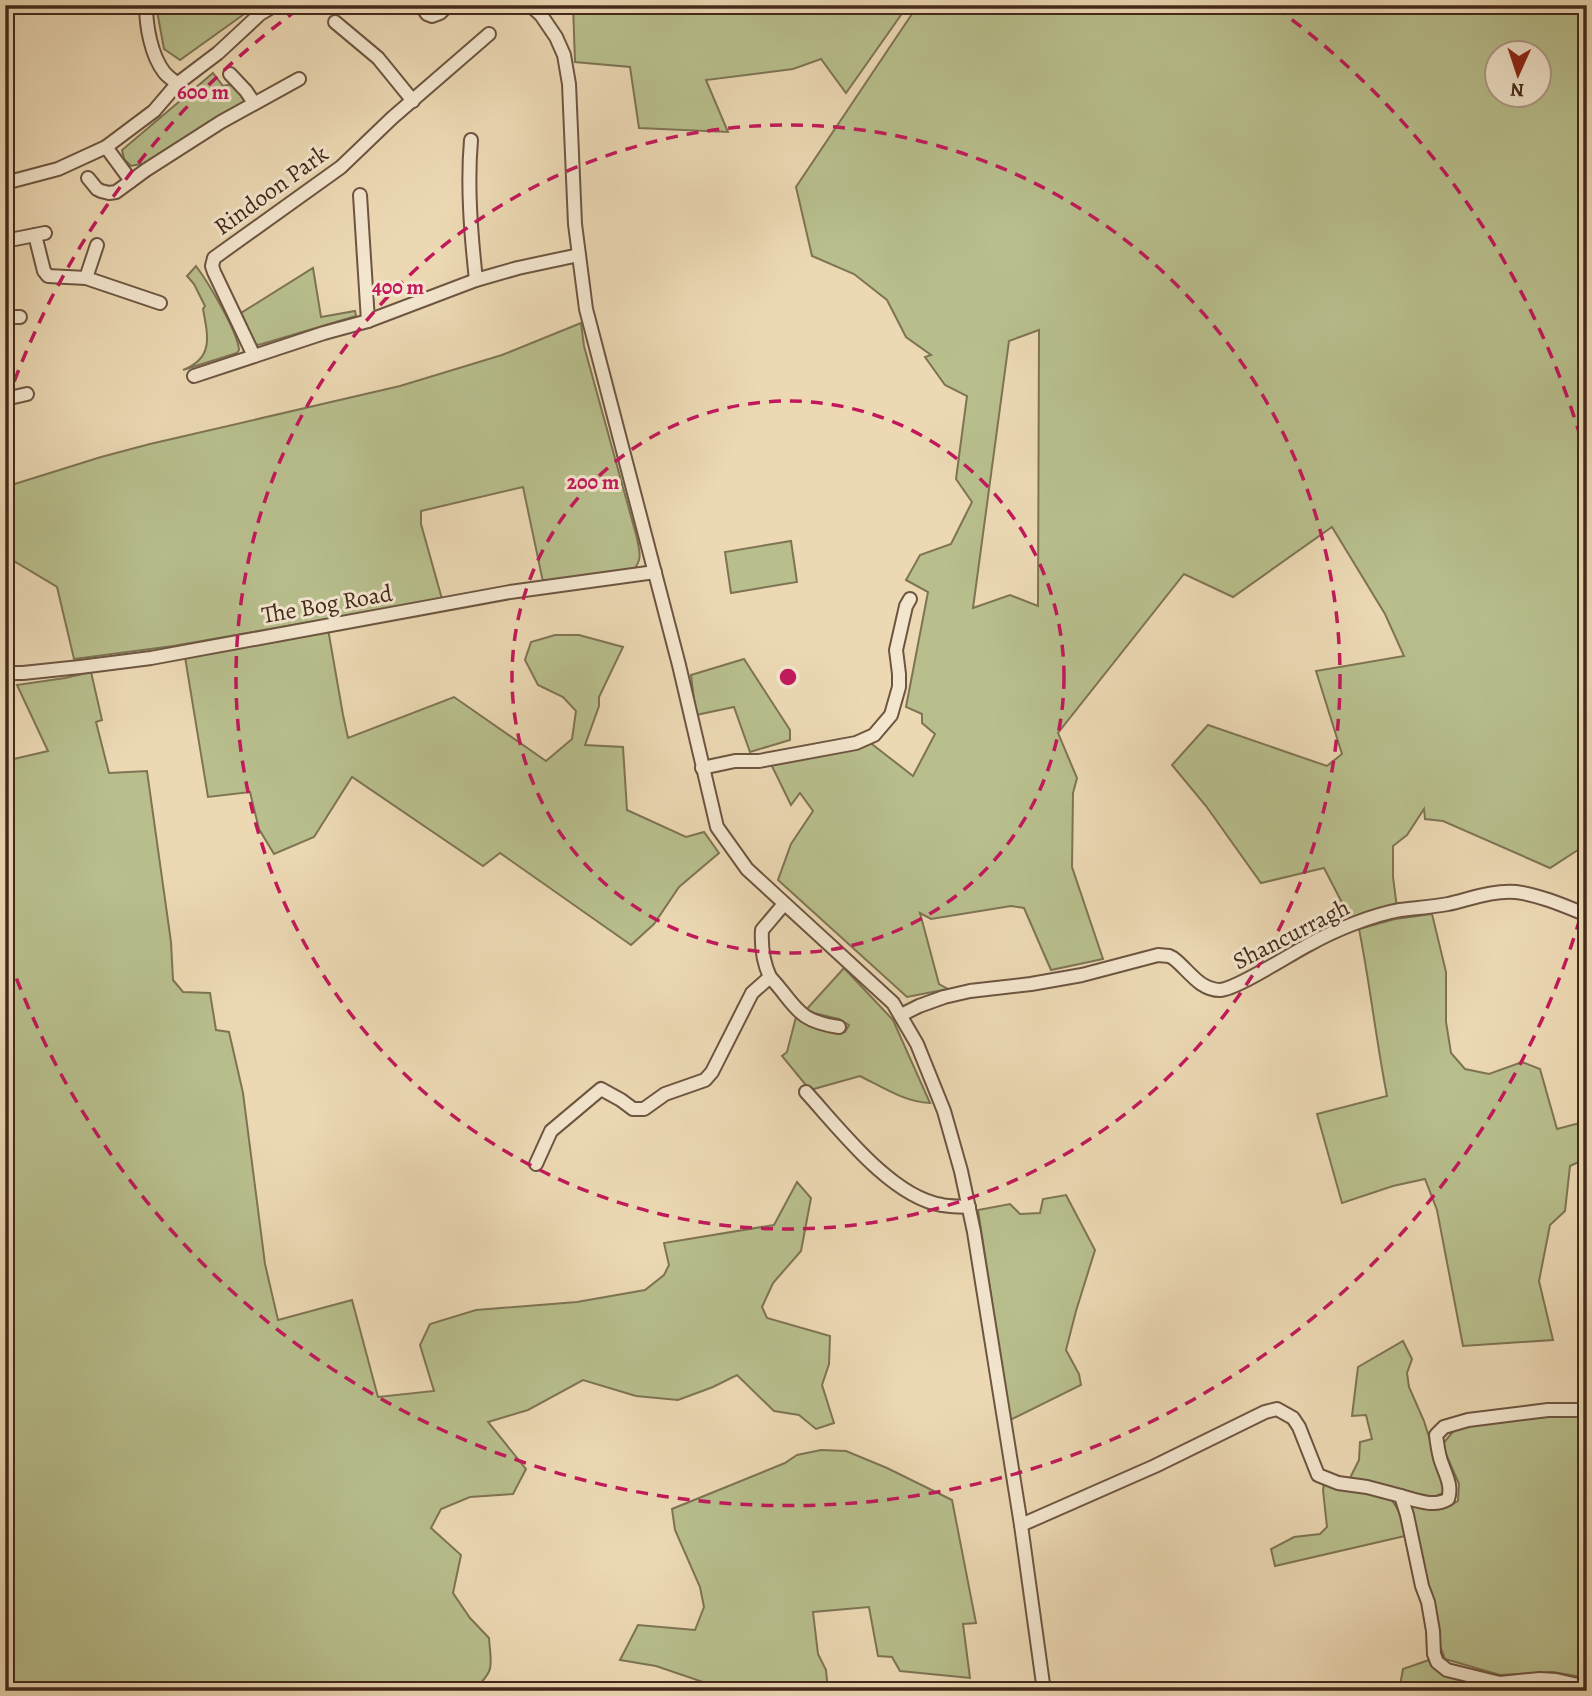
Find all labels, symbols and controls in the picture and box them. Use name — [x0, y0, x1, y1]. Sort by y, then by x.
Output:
north arrow — [1484, 38, 1554, 108]
text: N — [1509, 77, 1525, 103]
text: 600 m — [177, 78, 229, 106]
street label: Rindoon Park — [207, 138, 335, 242]
text: 400 m — [372, 273, 425, 301]
text: 200 m — [567, 468, 620, 496]
street label: The Bog Road — [259, 577, 395, 631]
centre of rings — [776, 665, 800, 689]
street label: Shancurragh — [1227, 891, 1355, 977]

